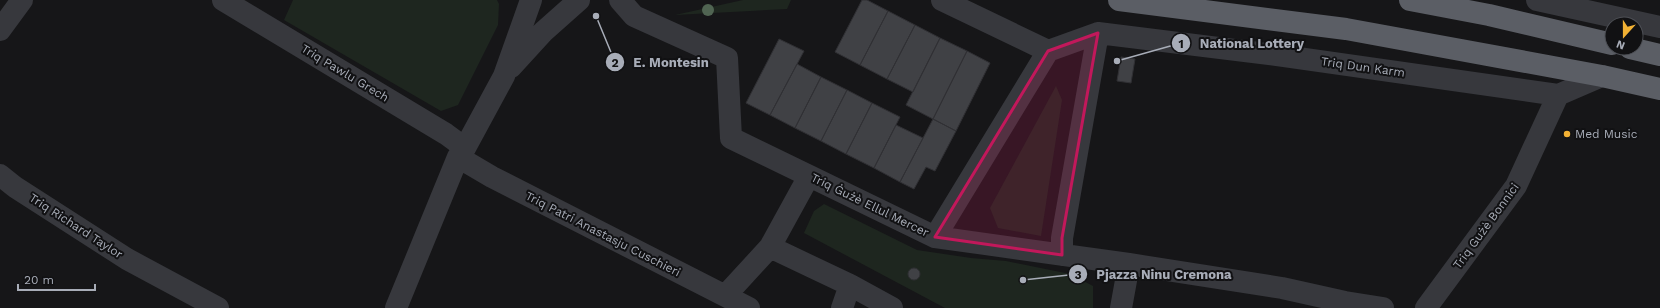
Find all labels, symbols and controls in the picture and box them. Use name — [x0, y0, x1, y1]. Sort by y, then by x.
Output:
north arrow — [1604, 16, 1644, 56]
callout: National Lottery — [1171, 31, 1312, 56]
text: National Lottery — [1200, 36, 1305, 51]
text: 1 — [1178, 37, 1184, 51]
text: N — [1614, 37, 1627, 52]
street label: Triq Pawlu Grech — [299, 41, 391, 105]
callout: E. Montesin — [605, 50, 717, 75]
street label: Triq Dun Karm — [1320, 54, 1406, 80]
text: E. Montesin — [633, 55, 709, 70]
text: 2 — [611, 56, 619, 70]
place label: Med Music — [1575, 127, 1638, 141]
marker: Med Music — [1562, 129, 1572, 139]
street label: Triq Ġużè Ellul Mercer — [809, 170, 931, 240]
street label: Triq Gużè Bonnici — [1450, 180, 1522, 272]
street label: Triq Patri Anastasju Cuschieri — [523, 189, 683, 279]
street label: Triq Richard Taylor — [27, 191, 125, 262]
callout: Pjazza Ninu Cremona — [1068, 262, 1240, 287]
scale bar — [18, 266, 95, 292]
text: Pjazza Ninu Cremona — [1096, 267, 1232, 282]
text: 3 — [1074, 268, 1082, 282]
text: 20 m — [24, 273, 54, 287]

